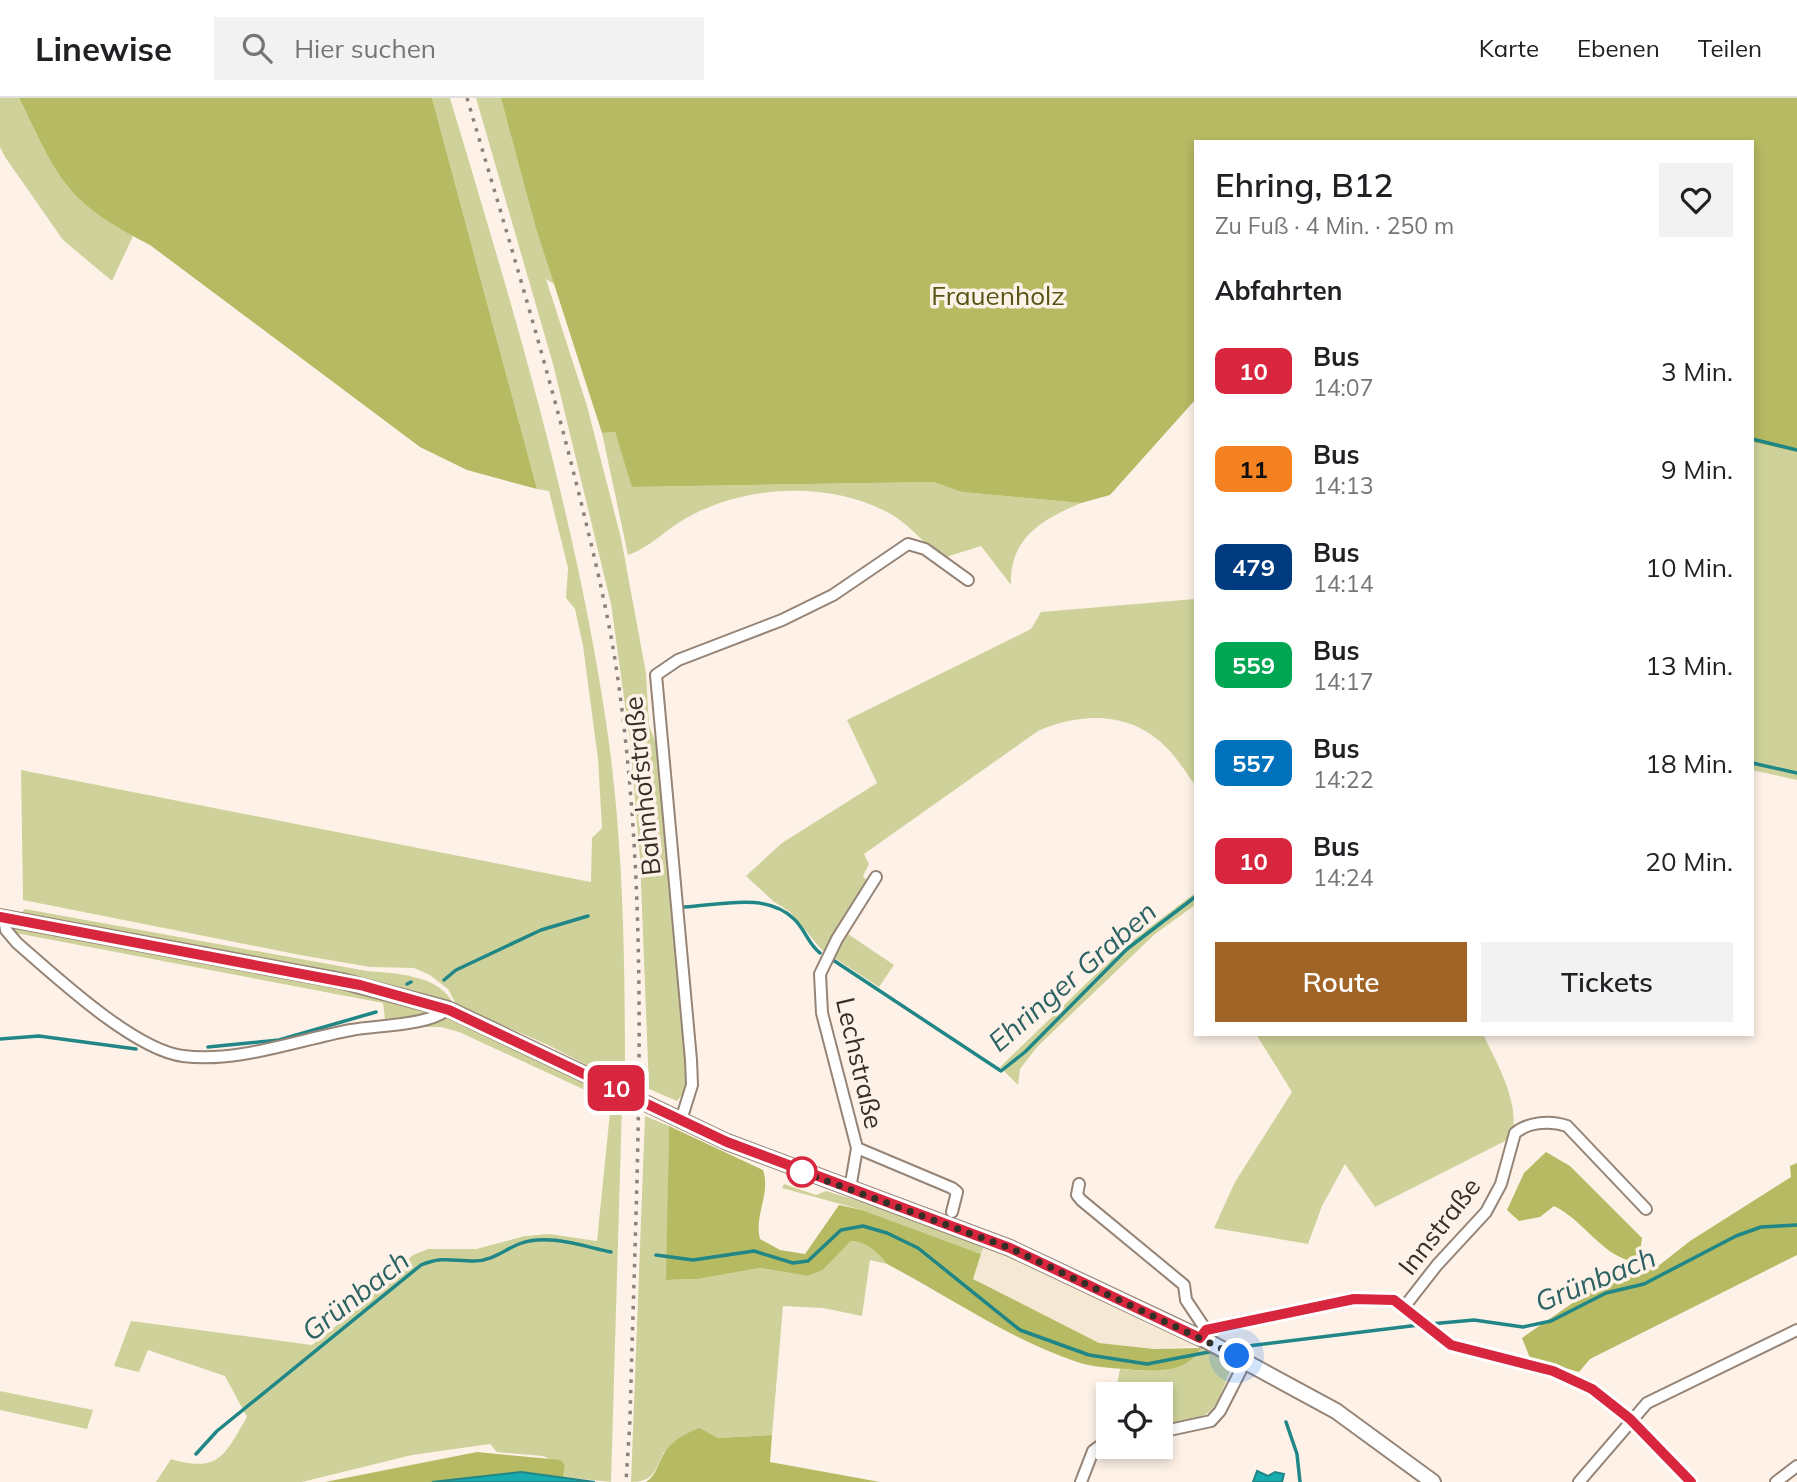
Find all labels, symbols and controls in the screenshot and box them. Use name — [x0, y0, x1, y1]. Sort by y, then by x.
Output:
search box — [214, 17, 704, 80]
text: Linewise — [35, 28, 172, 69]
icon: search — [238, 29, 276, 67]
text: Hier suchen — [294, 32, 436, 65]
text: Karte — [1479, 33, 1539, 63]
text: Ebenen — [1577, 33, 1660, 63]
text: Teilen — [1698, 33, 1762, 63]
button: heart — [1659, 163, 1733, 237]
text: Ehring, B12 — [1215, 164, 1393, 205]
text: Zu Fuß · 4 Min. · 250 m — [1215, 211, 1454, 240]
text: Abfahrten — [1215, 274, 1342, 307]
park label: Frauenholz — [931, 279, 1065, 312]
text: Bus — [1313, 340, 1359, 373]
text: 3 Min. — [1661, 355, 1733, 388]
text: 10 — [1239, 356, 1268, 386]
text: 14:07 — [1313, 373, 1373, 402]
text: Bus — [1313, 438, 1359, 471]
text: 9 Min. — [1661, 453, 1733, 486]
text: 11 — [1239, 454, 1268, 484]
text: 14:13 — [1313, 471, 1373, 500]
text: Bus — [1313, 536, 1359, 569]
text: 10 Min. — [1645, 551, 1733, 584]
text: 479 — [1232, 552, 1275, 582]
text: 14:14 — [1313, 569, 1373, 598]
text: Bus — [1313, 634, 1359, 667]
text: 13 Min. — [1645, 649, 1733, 682]
text: 559 — [1232, 650, 1275, 680]
text: 14:17 — [1313, 667, 1373, 696]
street label: Bahnhofstraße — [616, 695, 668, 877]
text: Bus — [1313, 732, 1359, 765]
text: 18 Min. — [1645, 747, 1733, 780]
text: 557 — [1232, 748, 1275, 778]
text: 14:22 — [1313, 765, 1373, 794]
text: Bus — [1313, 830, 1359, 863]
text: 20 Min. — [1645, 845, 1733, 878]
text: 10 — [1239, 846, 1268, 876]
text: 14:24 — [1313, 863, 1373, 892]
water label: Ehringer Graben — [981, 893, 1163, 1059]
button: Route — [1215, 942, 1467, 1022]
button: Tickets — [1481, 942, 1733, 1022]
street label: Lechstraße — [829, 994, 891, 1132]
line badge: 10 — [584, 1065, 648, 1111]
text: 10 — [602, 1073, 630, 1103]
unlabelled marker — [787, 1157, 817, 1187]
street label: Innstraße — [1391, 1171, 1487, 1281]
water label: Grünbach — [1530, 1239, 1660, 1319]
water label: Grünbach — [294, 1242, 416, 1348]
your location — [1219, 1338, 1254, 1373]
map controls — [1096, 1382, 1173, 1459]
button: locate — [1096, 1382, 1173, 1459]

